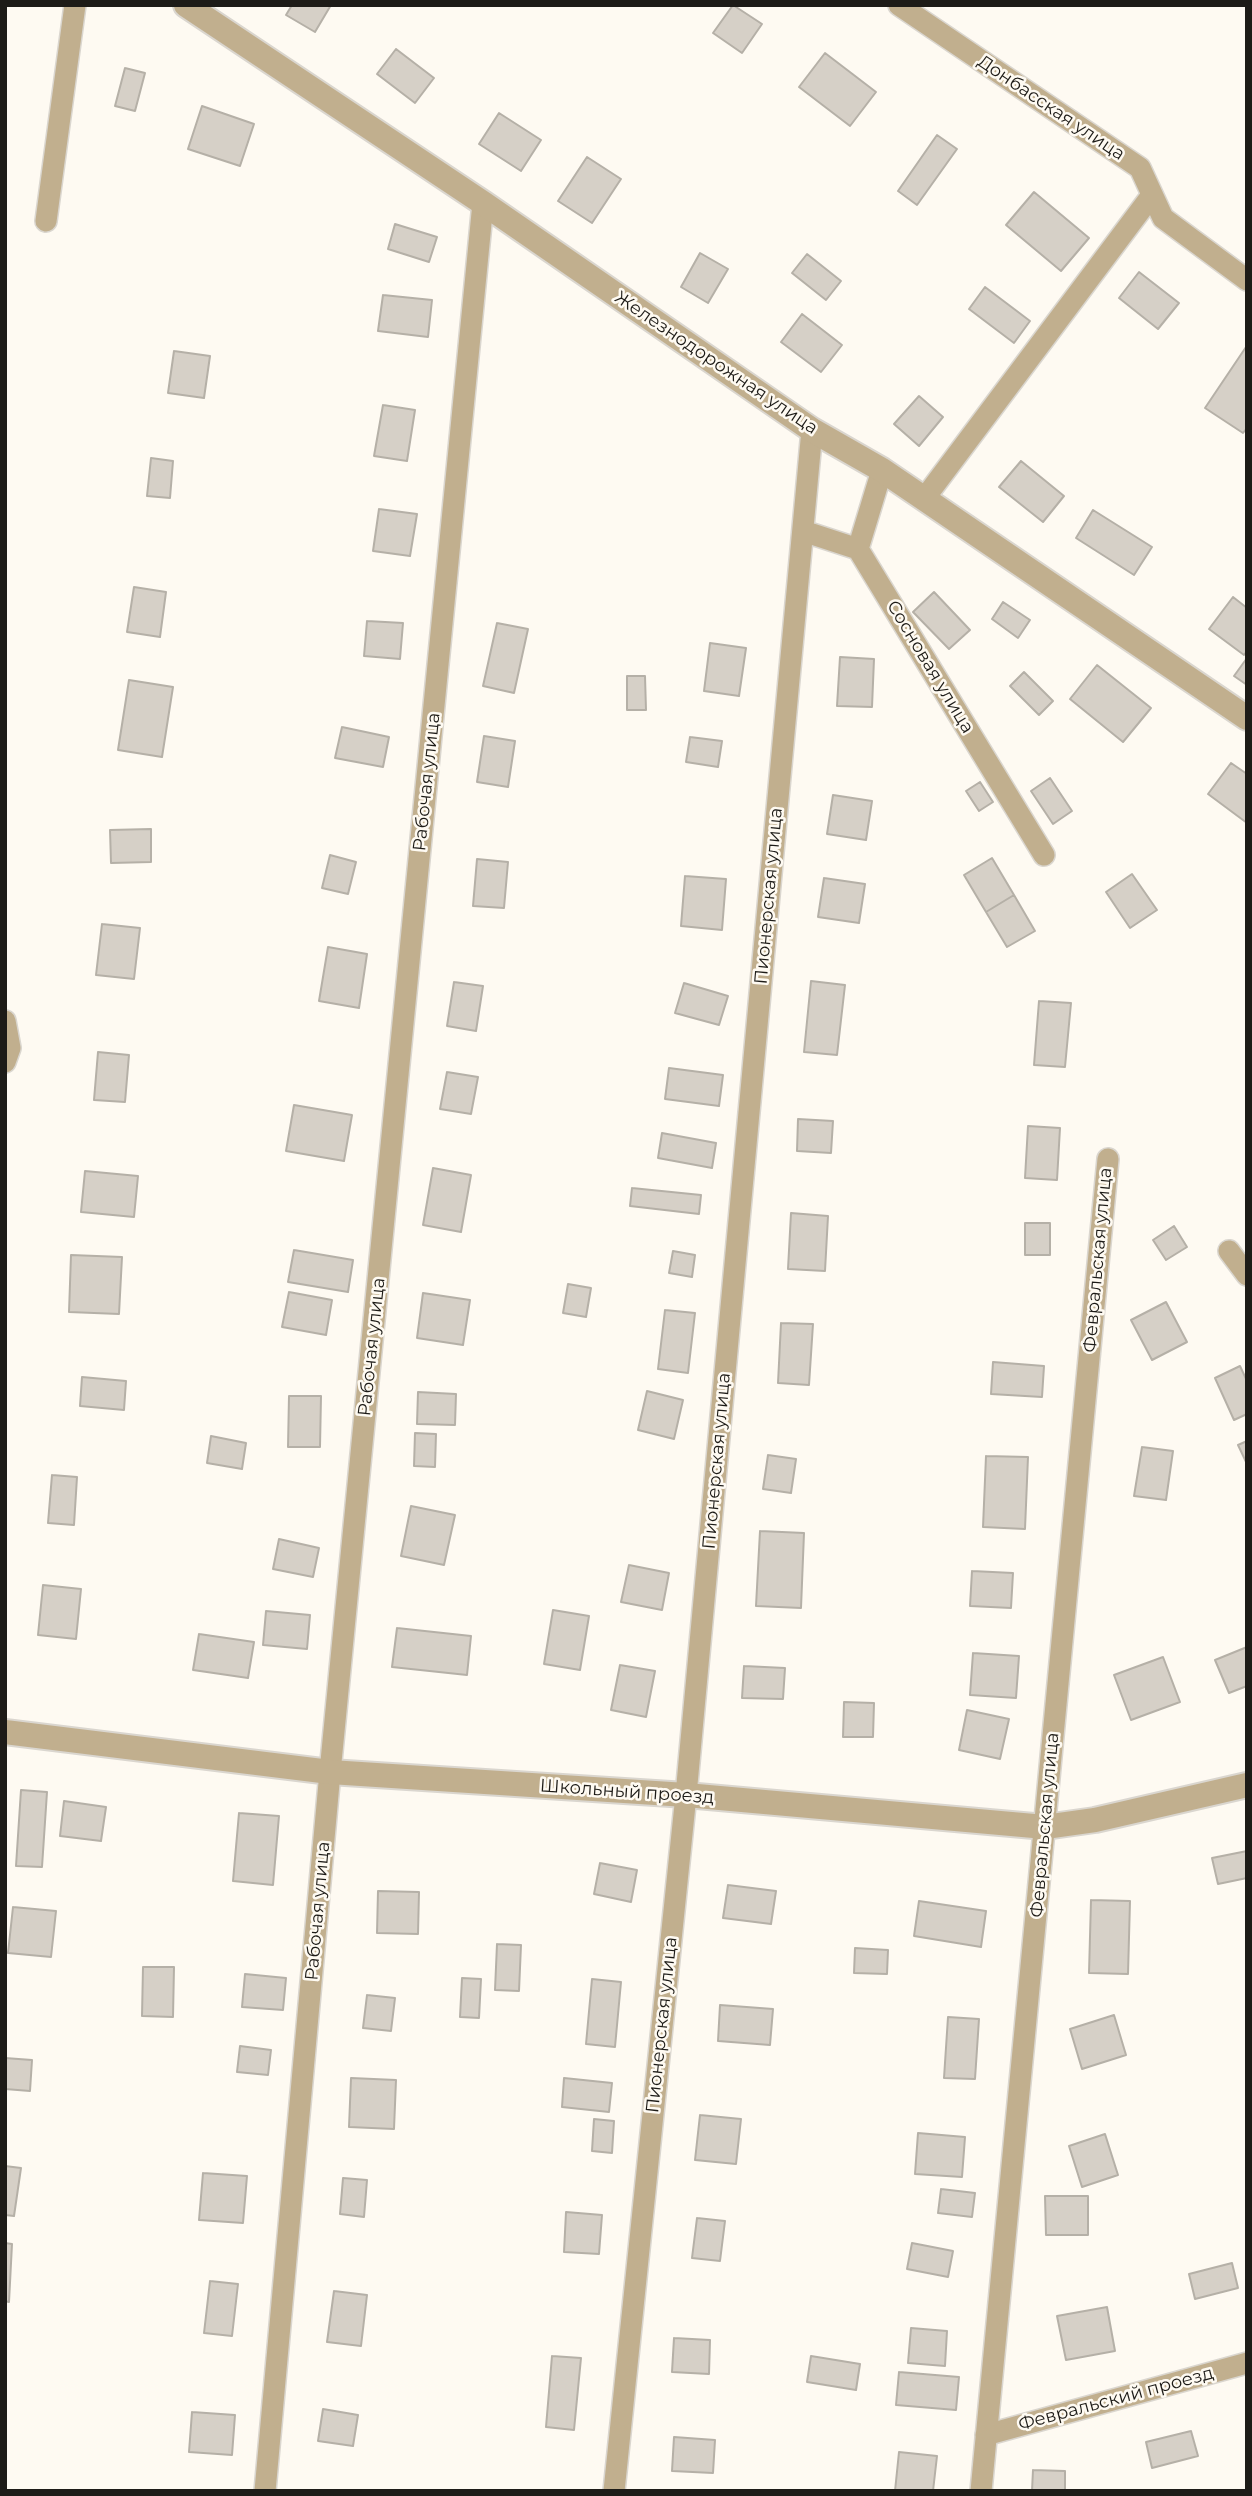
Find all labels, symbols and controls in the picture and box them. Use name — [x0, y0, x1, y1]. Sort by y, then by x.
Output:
street label: Донбасская улица — [973, 51, 1129, 165]
street label: Железнодорожная улица — [610, 287, 822, 439]
street label: Сосновая улица — [882, 597, 978, 737]
street label: Рабочая улица — [409, 712, 445, 852]
street label: Пионерская улица — [751, 807, 787, 985]
street label: Февральская улица — [1079, 1167, 1117, 1353]
street label: Рабочая улица — [354, 1277, 390, 1417]
street label: Пионерская улица — [699, 1372, 735, 1550]
street label: Февральская улица — [1026, 1732, 1064, 1918]
street label: Школьный проезд — [539, 1775, 715, 1809]
street label: Рабочая улица — [301, 1841, 335, 1981]
street label: Пионерская улица — [642, 1936, 682, 2114]
street label: Февральский проезд — [1016, 2363, 1216, 2435]

